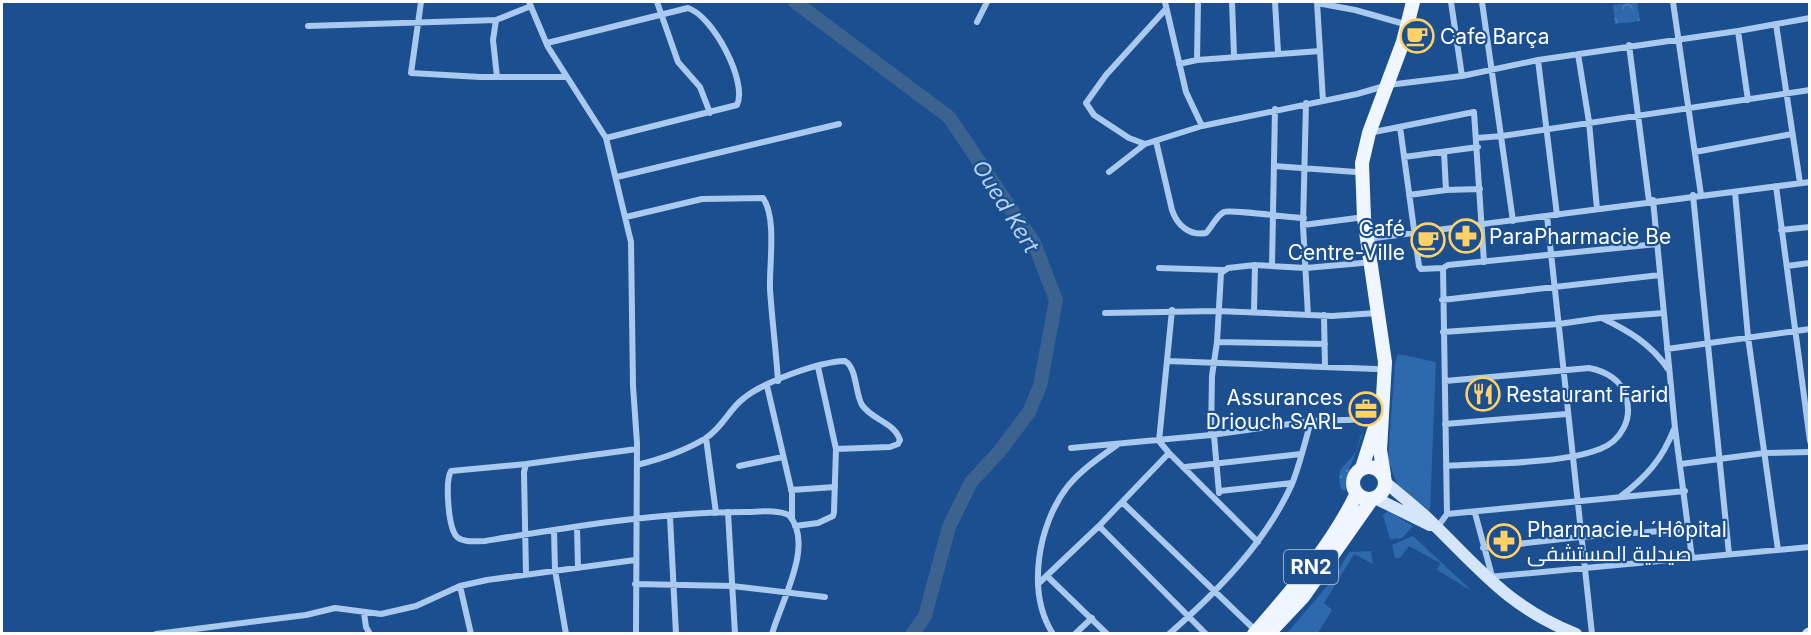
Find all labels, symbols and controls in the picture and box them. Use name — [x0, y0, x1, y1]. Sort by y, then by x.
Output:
cafe icon: Cafe Barça — [1399, 18, 1435, 54]
place label: Cafe Barça — [1440, 24, 1550, 49]
water label: Oued Kert — [967, 155, 1045, 258]
place label: Café Centre-Ville — [1288, 216, 1405, 265]
pharmacy icon: ParaPharmacie Be — [1448, 218, 1484, 254]
cafe icon: Café Centre-Ville — [1410, 222, 1446, 258]
place label: ParaPharmacie Be — [1489, 224, 1671, 249]
restaurant icon: Restaurant Farid — [1465, 376, 1501, 412]
place label: Restaurant Farid — [1506, 382, 1668, 407]
place label: Assurances Driouch SARL — [1206, 385, 1343, 434]
office icon: Assurances Driouch SARL — [1348, 391, 1384, 427]
place label: Pharmacie L´Hôpital صيدلية المستشفى — [1527, 517, 1727, 567]
pharmacy icon: Pharmacie L´Hôpital صيدلية المستشفى — [1486, 523, 1522, 559]
road number: RN2 — [1284, 550, 1338, 584]

